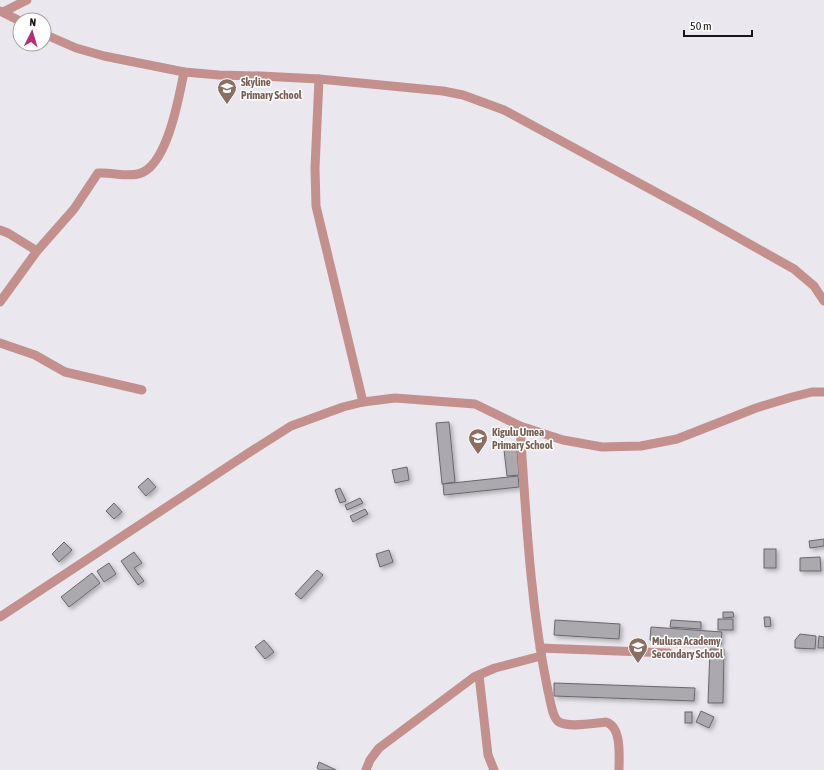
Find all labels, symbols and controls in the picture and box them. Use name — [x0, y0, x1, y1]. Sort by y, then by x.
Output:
north arrow — [12, 12, 52, 52]
scale bar — [684, 12, 752, 38]
text: N — [29, 16, 37, 28]
text: 50 m — [690, 19, 712, 33]
place label: Skyline Primary School — [241, 76, 303, 101]
school or university icon: Skyline Primary School — [216, 77, 238, 105]
place label: Kigulu Umea Primary School — [492, 426, 554, 451]
school or university icon: Kigulu Umea Primary School — [467, 427, 489, 455]
place label: Mulusa Academy Secondary School — [652, 635, 724, 660]
school or university icon: Mulusa Academy Secondary School — [627, 636, 649, 664]

